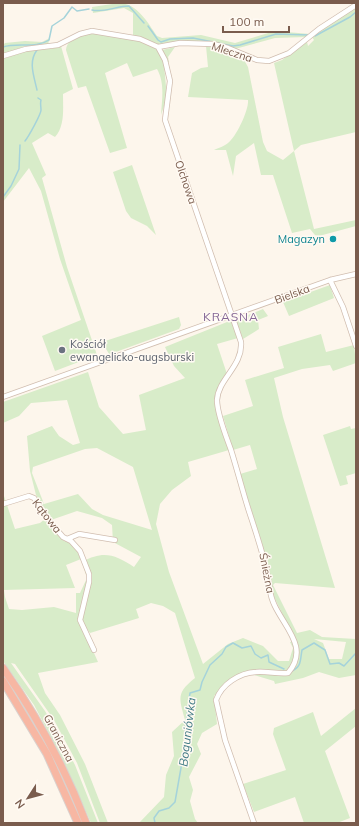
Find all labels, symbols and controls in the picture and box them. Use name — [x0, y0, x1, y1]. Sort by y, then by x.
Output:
scale bar — [223, 8, 289, 34]
text: 100 m — [229, 14, 264, 29]
street label: Mleczna — [210, 39, 254, 65]
street label: Olchowa — [172, 158, 200, 206]
place label: Magazyn — [278, 232, 325, 246]
marker: Magazyn — [328, 234, 338, 244]
street label: Bielska — [273, 281, 311, 307]
district label: KRASNA — [203, 309, 259, 324]
place label: Kościół ewangelicko-augsburski — [70, 337, 194, 364]
marker: Kościół ewangelicko-augsburski — [57, 345, 67, 355]
street label: Kątowa — [29, 496, 65, 536]
street label: Śnieżna — [256, 552, 278, 594]
water label: Boguniówka — [175, 697, 199, 767]
street label: Graniczna — [41, 712, 77, 764]
north arrow — [8, 778, 48, 818]
text: N — [12, 796, 28, 811]

